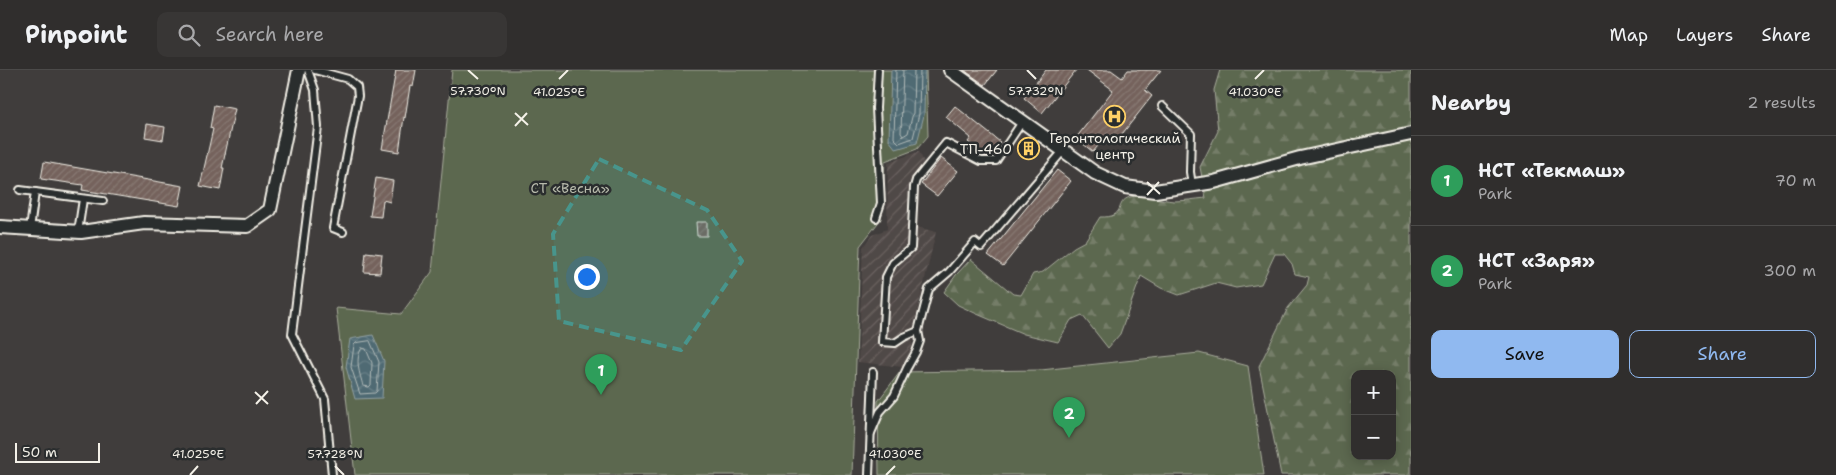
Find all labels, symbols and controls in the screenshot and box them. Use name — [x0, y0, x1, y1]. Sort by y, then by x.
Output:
search box — [157, 12, 507, 57]
text: Pinpoint — [25, 19, 127, 51]
icon: search — [175, 21, 203, 49]
text: Search here — [215, 22, 324, 47]
text: Map — [1610, 23, 1648, 47]
text: Layers — [1676, 23, 1733, 47]
text: Share — [1761, 23, 1811, 47]
text: 57.730°N — [450, 83, 506, 99]
text: 57.732°N — [1009, 83, 1063, 99]
text: 41.025°E — [533, 84, 585, 100]
text: 41.030°E — [1228, 84, 1282, 100]
text: Nearby — [1431, 89, 1511, 117]
text: 2 results — [1747, 92, 1816, 113]
hospital icon: Геронтологический центр — [1103, 104, 1127, 128]
place label: Геронтологический центр — [1049, 129, 1181, 163]
building icon: ТП-460 — [1016, 137, 1040, 161]
place label: ТП-460 — [960, 140, 1012, 158]
text: НСТ «Текмаш» — [1478, 158, 1625, 183]
text: 1 — [1443, 170, 1451, 191]
text: 70 m — [1775, 170, 1816, 191]
park label: СТ «Весна» — [530, 179, 610, 197]
text: Park — [1478, 183, 1512, 204]
text: НСТ «Заря» — [1478, 248, 1595, 273]
text: 2 — [1441, 260, 1453, 281]
text: 300 m — [1764, 260, 1816, 281]
your location — [574, 264, 600, 290]
text: Park — [1478, 273, 1512, 294]
button: Save — [1431, 330, 1619, 378]
button: Share — [1629, 330, 1816, 378]
pin: 1 — [585, 354, 617, 395]
map controls — [1351, 370, 1396, 460]
button: + — [1351, 370, 1396, 415]
pin: 2 — [1053, 397, 1085, 438]
button: − — [1351, 415, 1396, 460]
scale bar — [15, 440, 100, 463]
text: 50 m — [22, 443, 57, 461]
text: 41.025°E — [172, 446, 224, 462]
text: 57.728°N — [307, 446, 363, 462]
text: 41.030°E — [868, 446, 922, 462]

